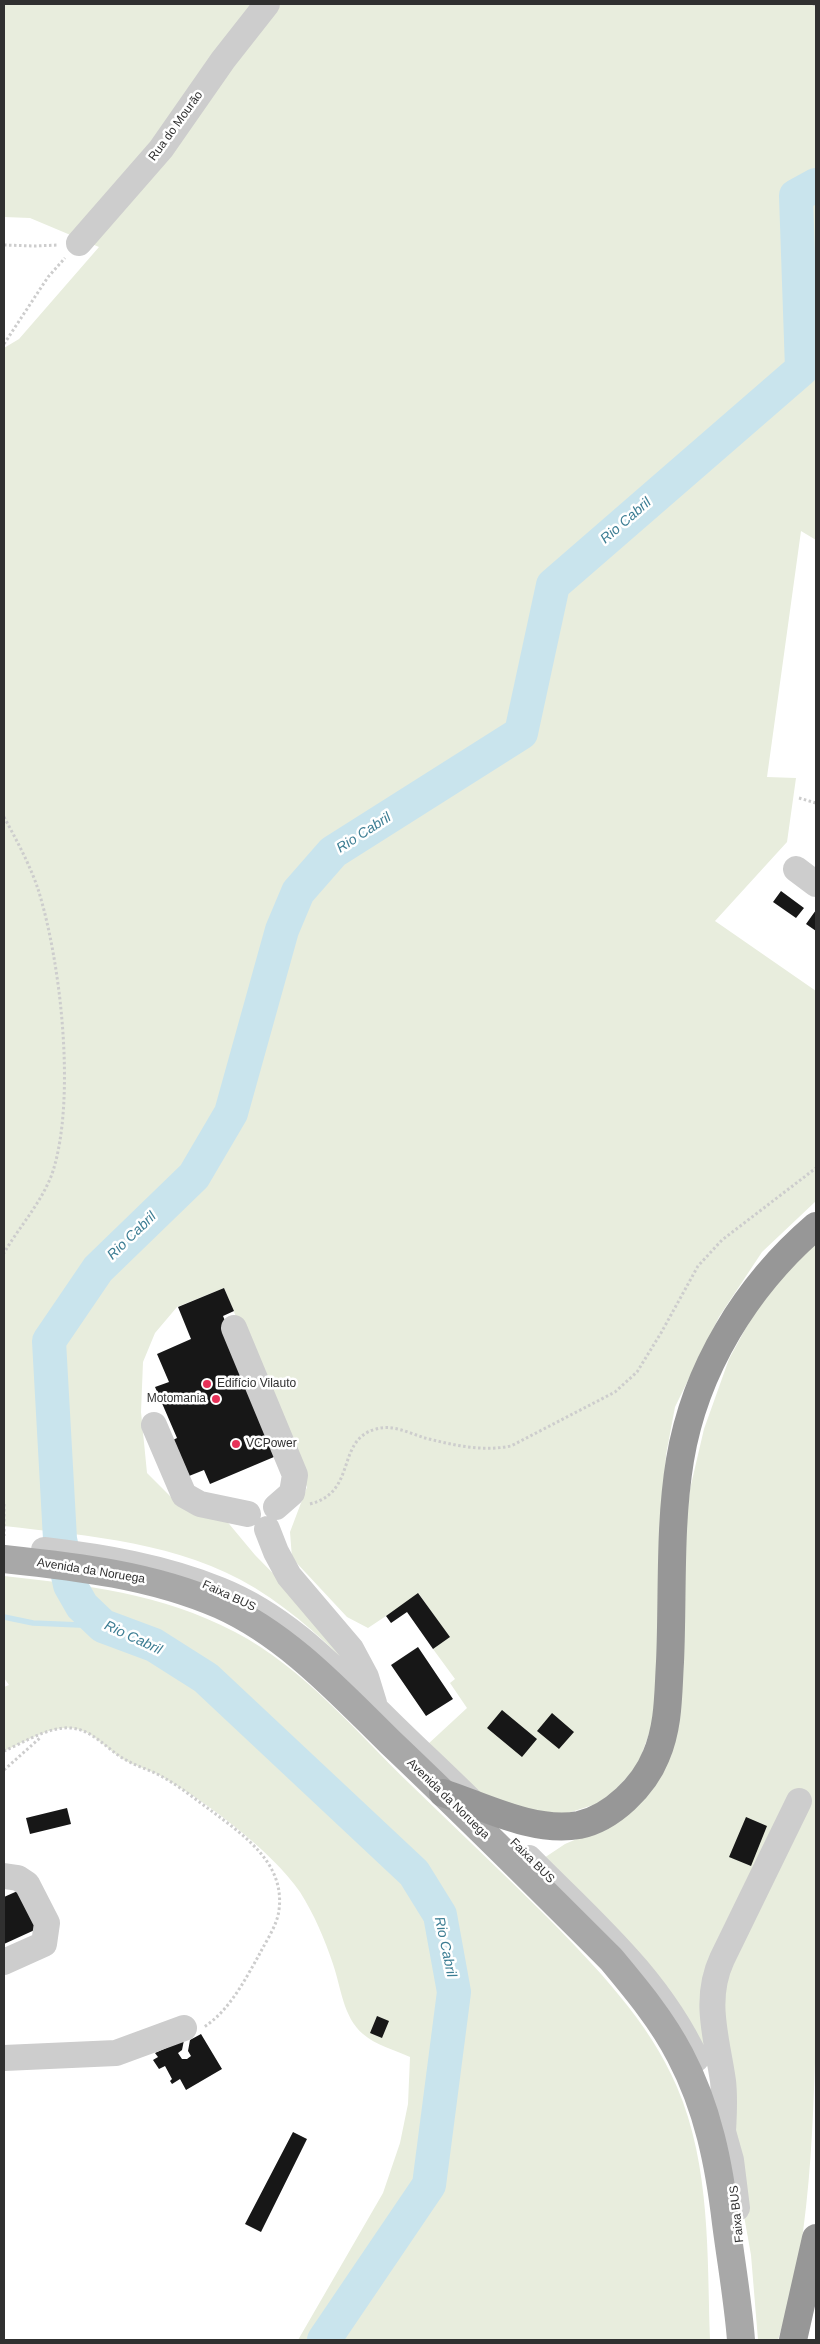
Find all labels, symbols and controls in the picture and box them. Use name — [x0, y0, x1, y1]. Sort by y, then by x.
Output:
street label: Rua do Mourão — [146, 88, 206, 164]
water label: Rio Cabril — [597, 494, 655, 548]
water label: Rio Cabril — [334, 809, 394, 857]
water label: Rio Cabril — [104, 1209, 160, 1263]
place label: Edifício Vilauto — [217, 1377, 296, 1391]
marker: Edifício Vilauto — [201, 1378, 213, 1390]
place label: Motomania — [147, 1392, 206, 1406]
marker: Motomania — [210, 1393, 222, 1405]
place label: VCPower — [246, 1437, 297, 1451]
marker: VCPower — [230, 1438, 242, 1450]
street label: Avenida da Noruega — [36, 1555, 146, 1587]
street label: Faixa BUS — [200, 1577, 258, 1615]
water label: Rio Cabril — [102, 1617, 164, 1659]
street label: Avenida da Noruega — [404, 1756, 492, 1842]
street label: Faixa BUS — [507, 1836, 557, 1886]
water label: Rio Cabril — [430, 1915, 460, 1979]
street label: Faixa BUS — [727, 2185, 747, 2243]

